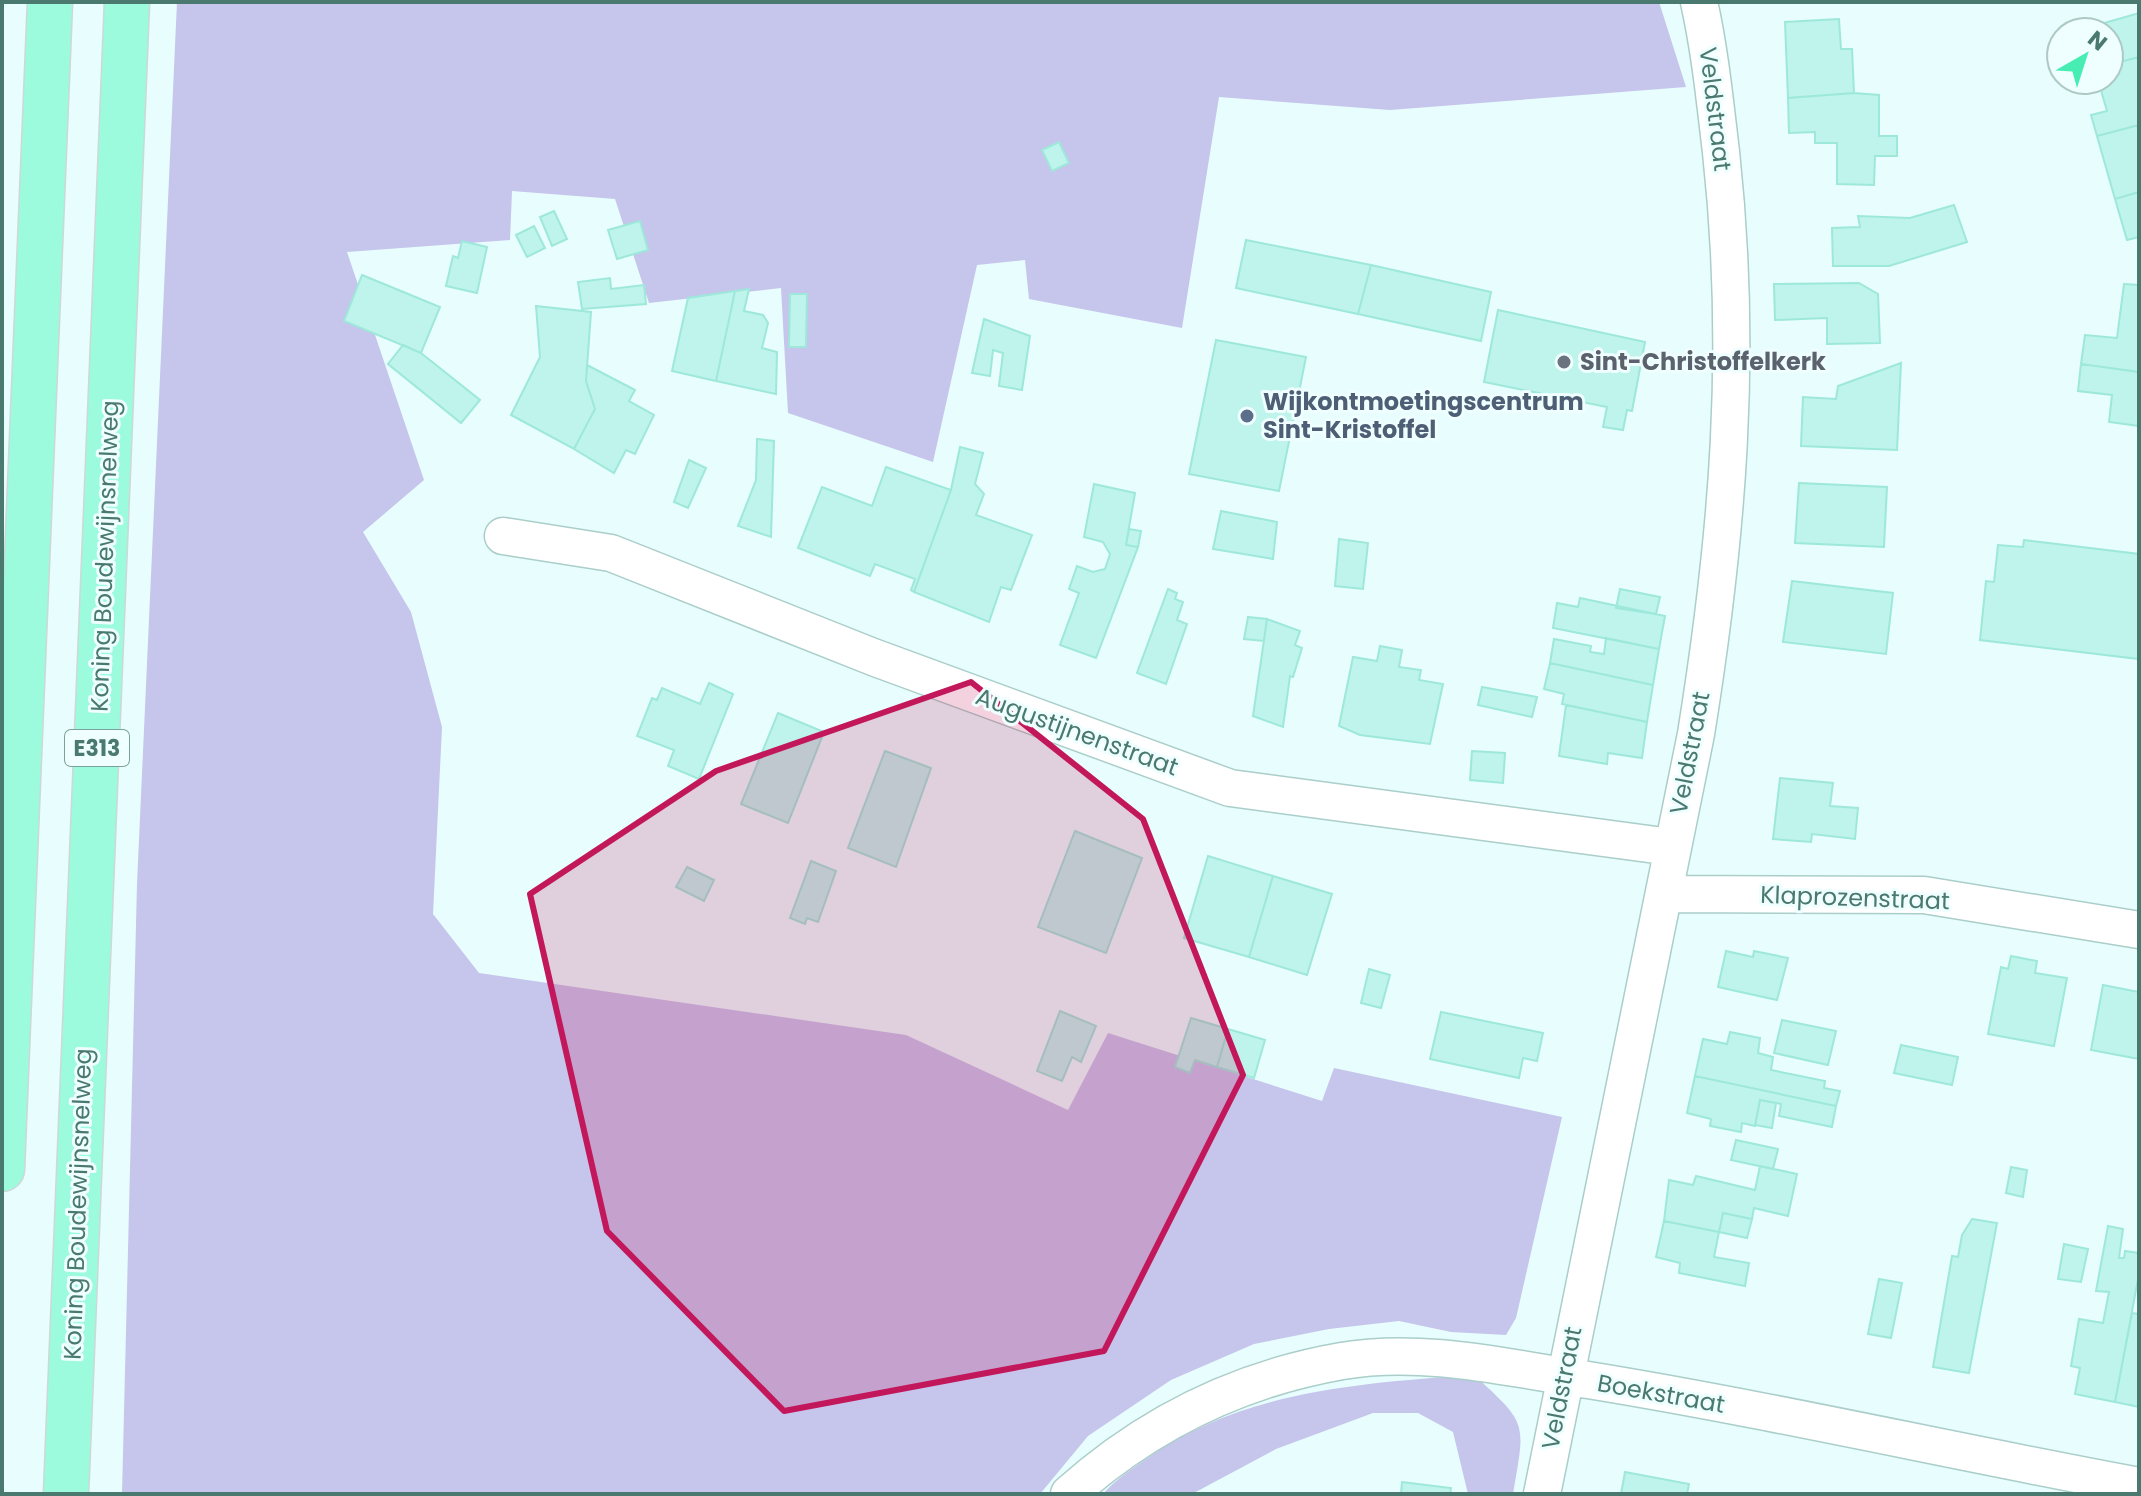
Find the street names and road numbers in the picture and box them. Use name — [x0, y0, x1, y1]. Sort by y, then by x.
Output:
street label: Veldstraat — [1692, 45, 1739, 173]
street label: Koning Boudewijnsnelweg — [83, 400, 126, 712]
street label: Augustijnenstraat — [971, 680, 1183, 784]
street label: Veldstraat — [1661, 689, 1718, 817]
road number: E313 — [65, 730, 129, 766]
street label: Klaprozenstraat — [1760, 878, 1950, 917]
street label: Koning Boudewijnsnelweg — [56, 1048, 99, 1360]
street label: Veldstraat — [1533, 1324, 1590, 1452]
street label: Boekstraat — [1595, 1366, 1727, 1421]

